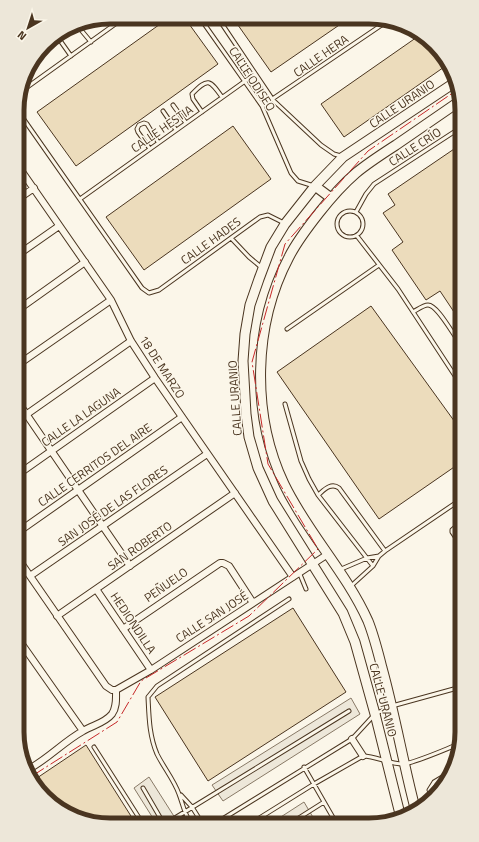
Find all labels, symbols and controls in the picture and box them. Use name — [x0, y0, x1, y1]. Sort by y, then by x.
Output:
north arrow — [8, 8, 48, 48]
text: N — [14, 27, 30, 44]
street label: CALLE HERA — [289, 30, 352, 82]
street label: CALLE ODISEO — [224, 43, 281, 115]
street label: CALLE URANIO — [365, 75, 438, 133]
street label: CALLE HESTIA — [127, 100, 197, 157]
street label: CALLE CRÍO — [385, 122, 445, 171]
street label: CALLE HADES — [177, 212, 245, 269]
street label: 18 DE MARZO — [135, 331, 190, 402]
street label: CALLE URANIO — [222, 360, 247, 436]
street label: CALLE LA LAGUNA — [37, 382, 124, 451]
street label: CALLE CERRITOS DEL AIRE — [34, 418, 156, 511]
street label: SAN JOSÉ DE LAS FLORES — [54, 460, 172, 551]
street label: SAN ROBERTO — [104, 516, 176, 575]
street label: PEÑUELO — [140, 563, 192, 607]
street label: CALLE SAN JOSÉ — [172, 586, 252, 647]
street label: HEDIONDILLA — [106, 588, 161, 657]
street label: CALLE URANIO — [365, 661, 402, 739]

